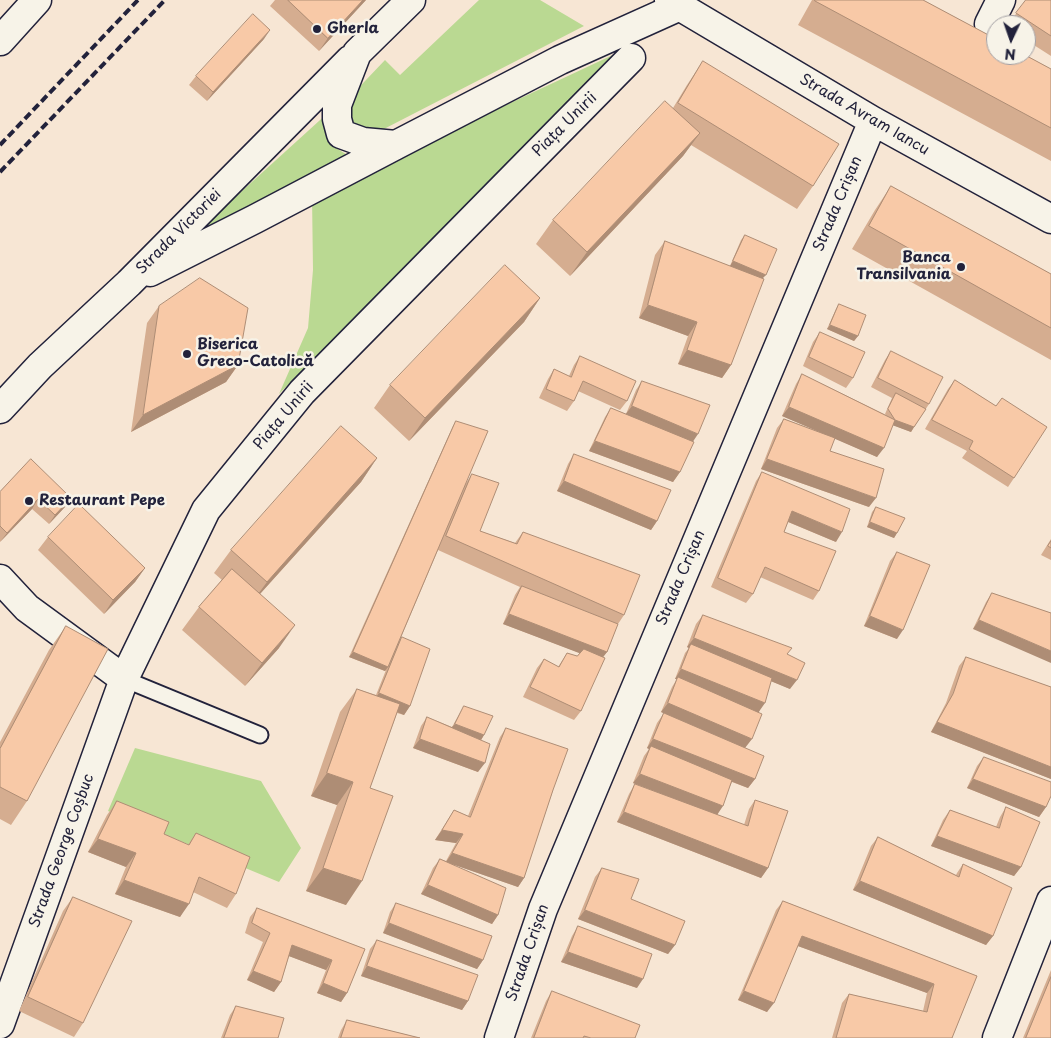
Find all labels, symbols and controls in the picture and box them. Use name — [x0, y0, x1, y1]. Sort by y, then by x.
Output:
north arrow — [986, 15, 1036, 65]
place label: Gherla — [327, 20, 379, 38]
marker: Gherla — [311, 23, 323, 35]
text: N — [1004, 44, 1016, 65]
street label: Strada Avram Iancu — [796, 71, 932, 159]
street label: Piața Unirii — [529, 89, 601, 161]
street label: Strada Crișan — [810, 154, 866, 254]
street label: Strada Victoriei — [133, 186, 225, 278]
place label: Banca Transilvania — [857, 249, 951, 284]
marker: Banca Transilvania — [955, 261, 967, 273]
place label: Biserica Greco-Catolică — [197, 336, 314, 371]
marker: Biserica Greco-Catolică — [181, 348, 193, 360]
street label: Piața Unirii — [250, 378, 318, 454]
place label: Restaurant Pepe — [39, 492, 165, 510]
marker: Restaurant Pepe — [23, 495, 35, 507]
street label: Strada Crișan — [653, 528, 709, 628]
street label: Strada George Coșbuc — [26, 772, 98, 930]
street label: Strada Crișan — [503, 902, 553, 1004]

